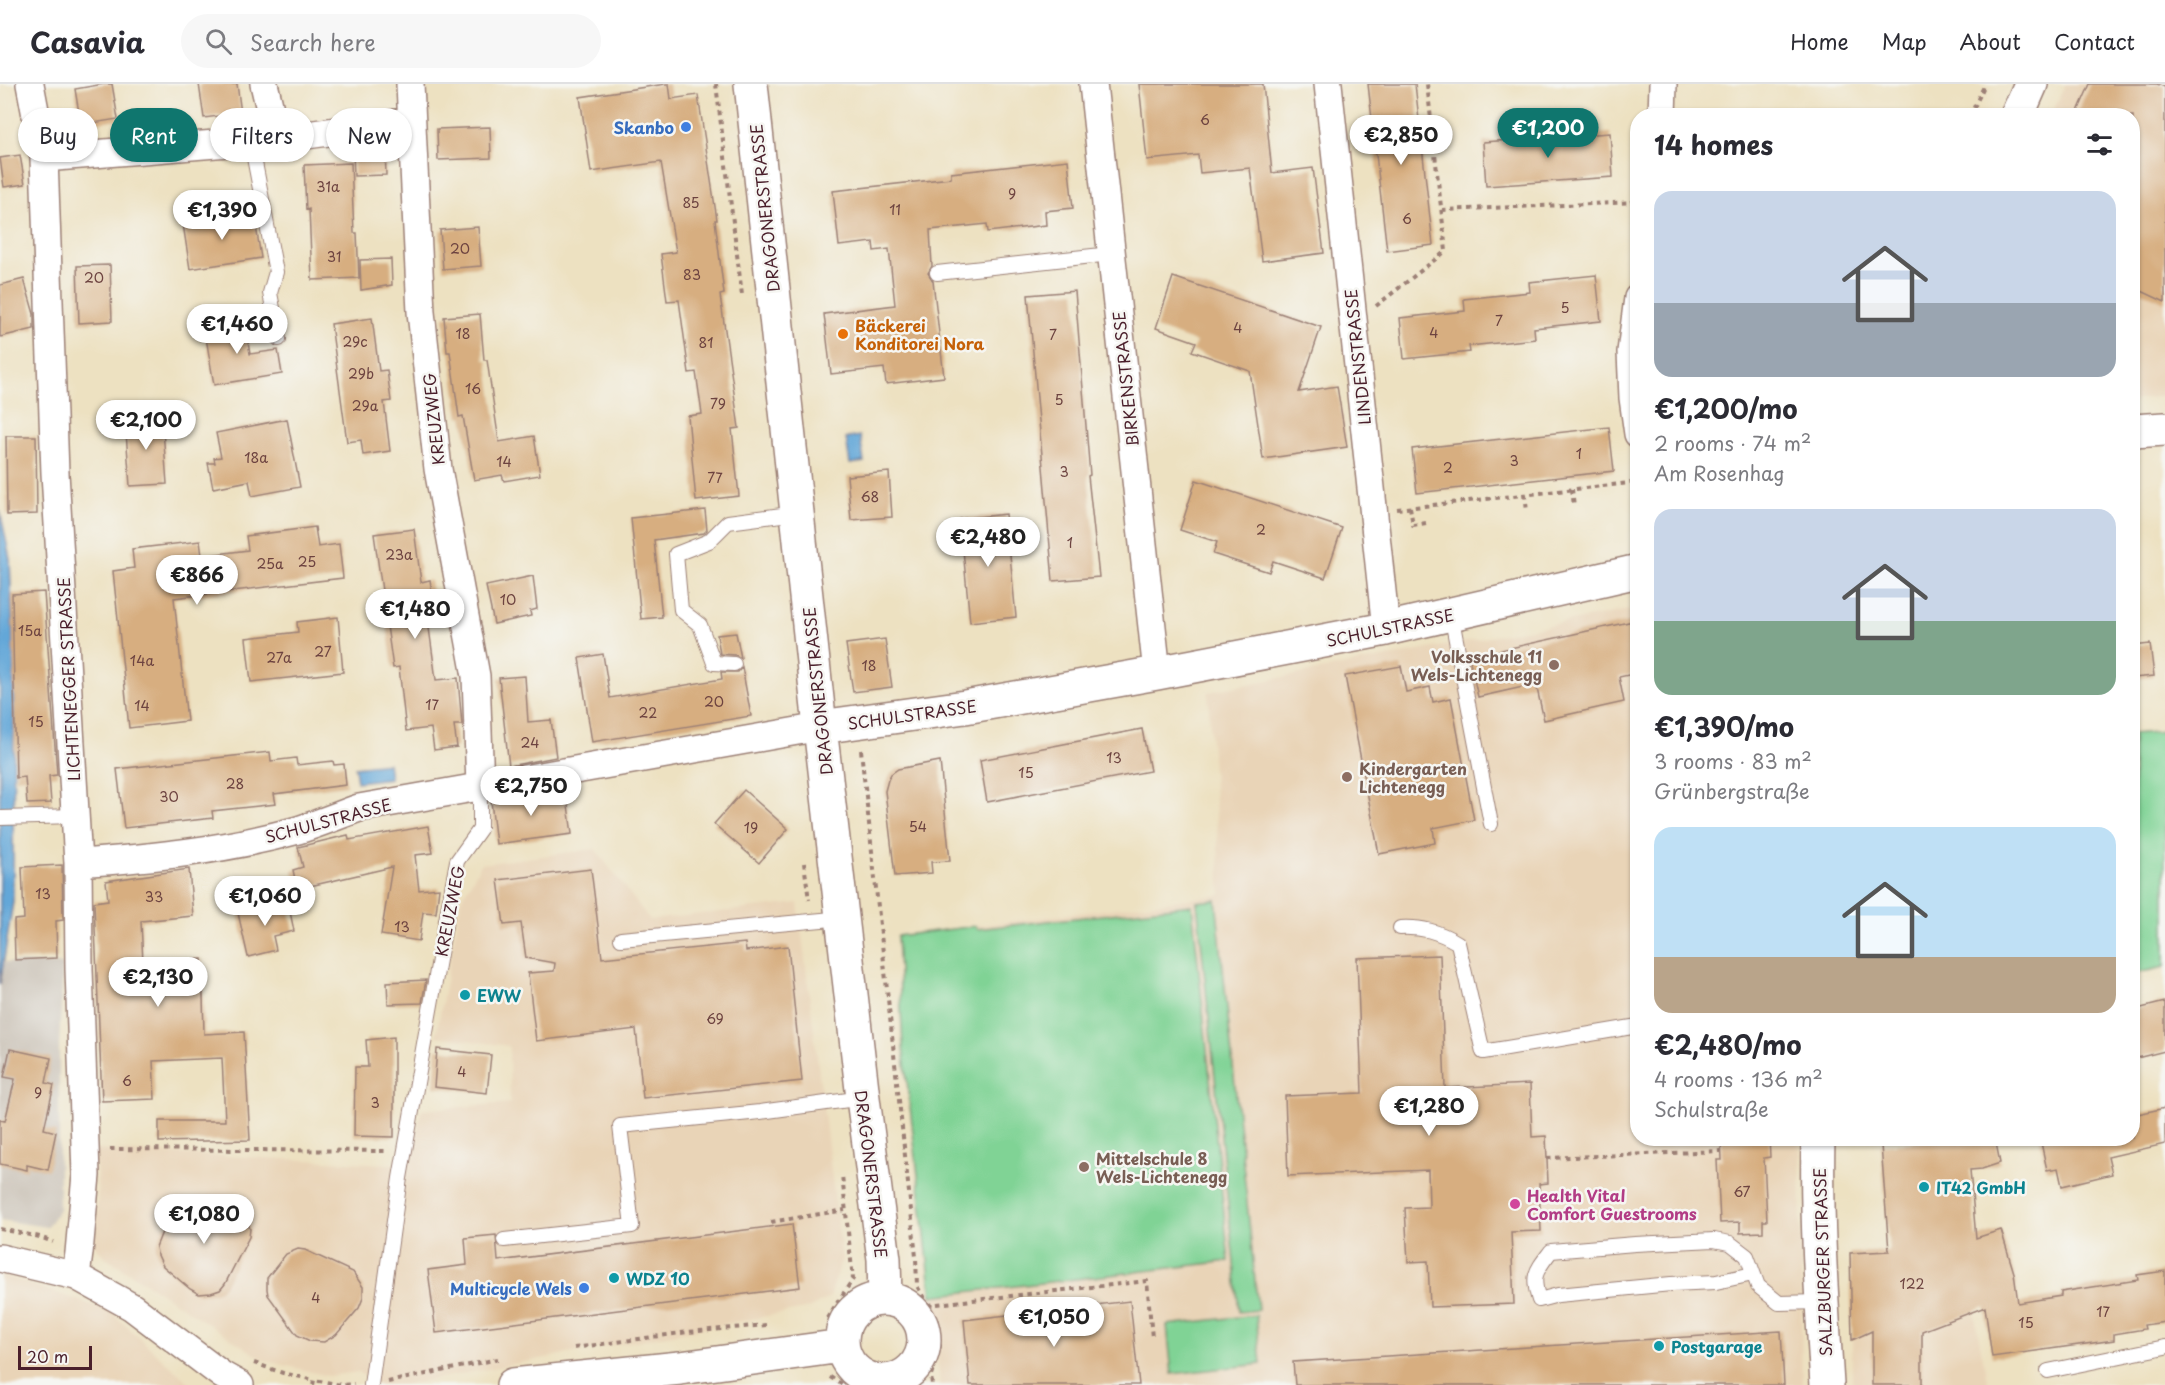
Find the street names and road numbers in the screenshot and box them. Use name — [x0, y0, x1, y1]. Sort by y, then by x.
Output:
street label: DRAGONERSTRASSE — [743, 123, 785, 293]
street label: LINDENSTRASSE — [1338, 288, 1376, 426]
street label: BIRKENSTRASSE — [1106, 310, 1144, 448]
street label: KREUZWEG — [416, 372, 450, 466]
street label: LICHTENEGGER STRASSE — [51, 576, 85, 782]
street label: SCHULSTRASSE — [1324, 602, 1456, 652]
street label: DRAGONERSTRASSE — [796, 606, 838, 776]
street label: SCHULSTRASSE — [846, 693, 978, 735]
street label: SCHULSTRASSE — [262, 792, 394, 848]
street label: KREUZWEG — [428, 863, 470, 959]
street label: DRAGONERSTRASSE — [850, 1089, 894, 1259]
street label: SALZBURGER STRASSE — [1807, 1167, 1837, 1357]

